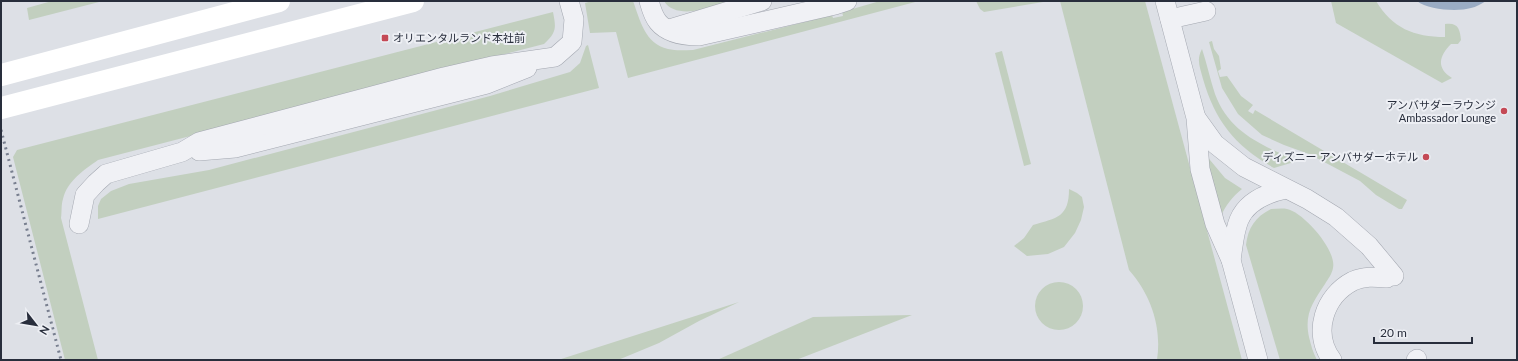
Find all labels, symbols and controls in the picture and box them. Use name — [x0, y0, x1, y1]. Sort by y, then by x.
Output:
place label: オリエンタルランド本社前 — [393, 31, 525, 44]
marker: オリエンタルランド本社前 — [380, 33, 390, 43]
place label: アンバサダーラウンジ Ambassador Lounge — [1386, 98, 1496, 124]
marker: アンバサダーラウンジ Ambassador Lounge — [1499, 106, 1509, 116]
place label: ディズニー アンバサダーホテル — [1262, 150, 1418, 163]
marker: ディズニー アンバサダーホテル — [1421, 152, 1431, 162]
north arrow — [16, 305, 56, 345]
scale bar — [1374, 319, 1472, 345]
text: N — [37, 323, 53, 337]
text: 20 m — [1380, 325, 1407, 340]

